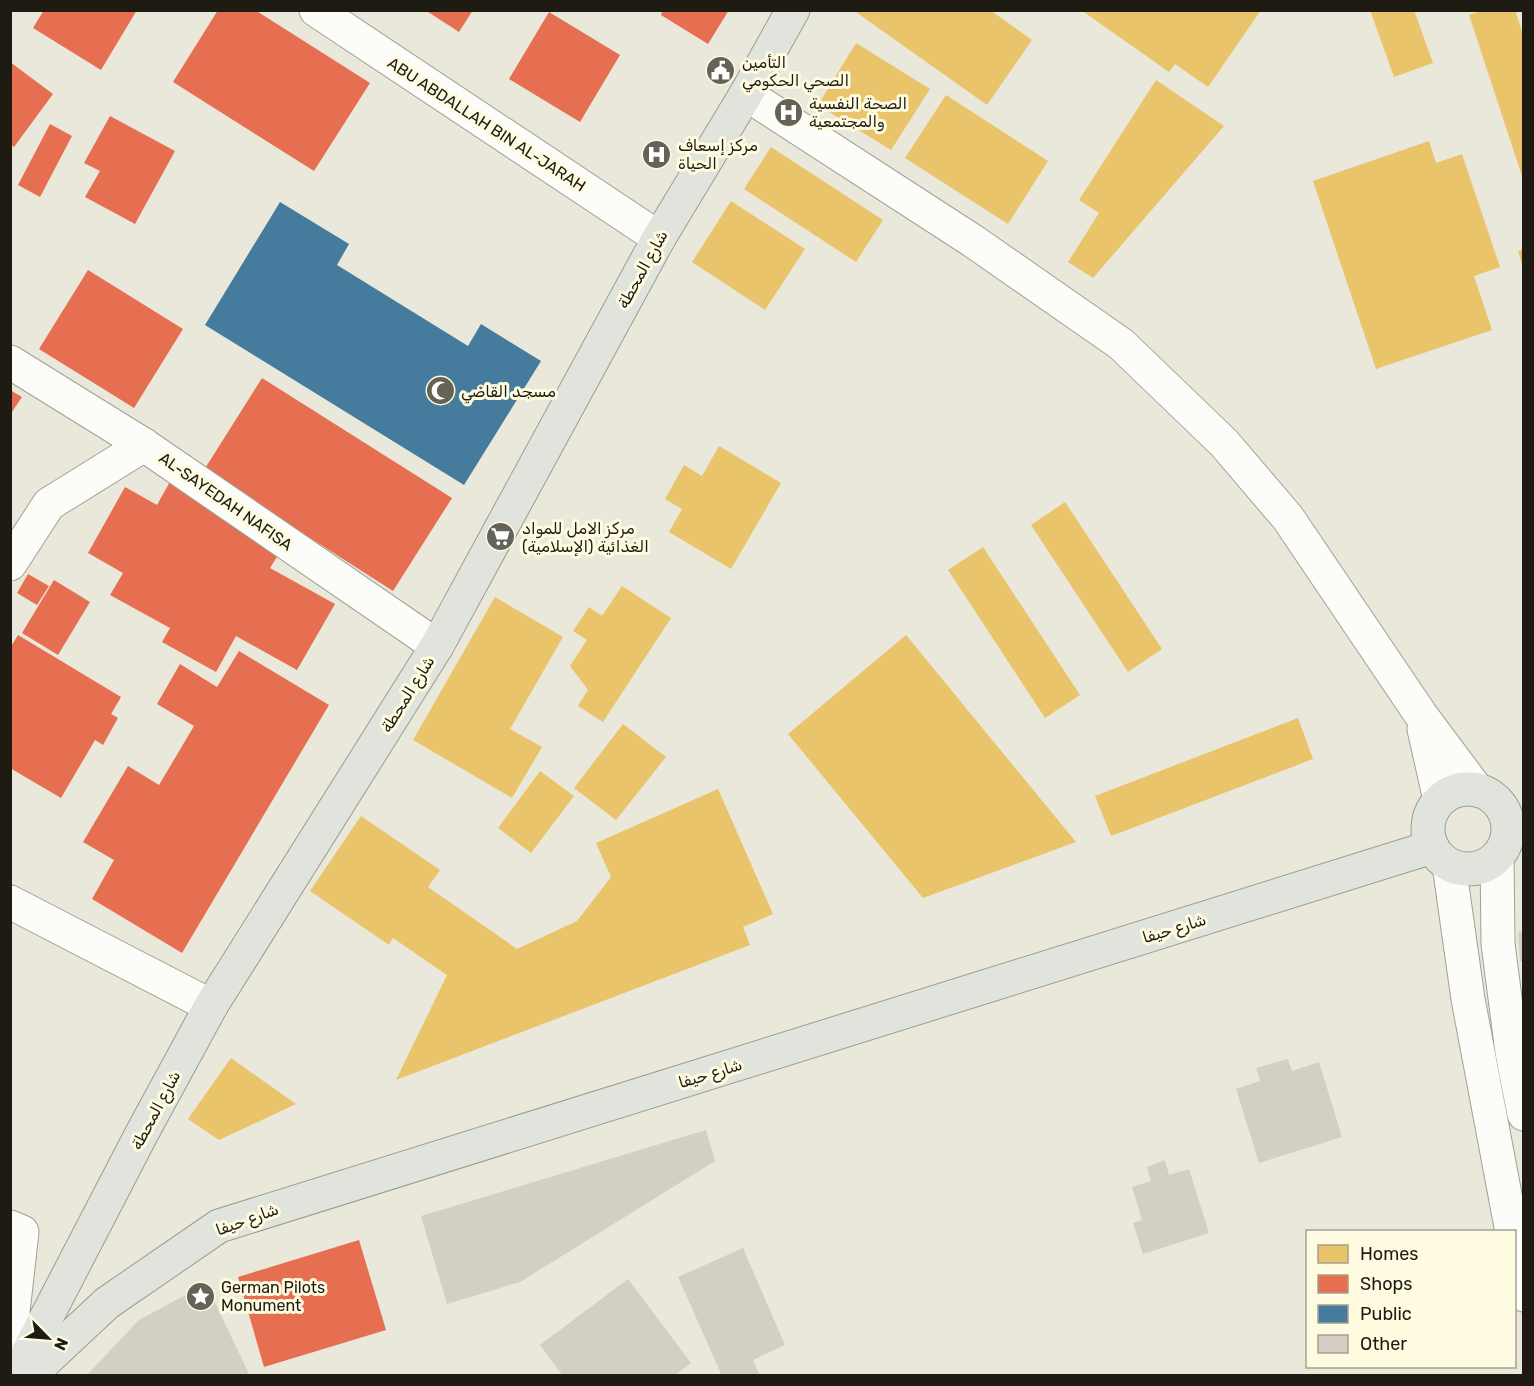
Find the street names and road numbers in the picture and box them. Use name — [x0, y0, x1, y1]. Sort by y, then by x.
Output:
street label: ABU ABDALLAH BIN AL-JARAH — [384, 53, 589, 196]
street label: شارع المحطة — [613, 227, 673, 313]
street label: AL-SAYEDAH NAFISA — [155, 448, 296, 555]
street label: شارع المحطة — [376, 653, 440, 737]
street label: شارع حيفا — [1140, 910, 1209, 949]
street label: شارع حيفا — [676, 1055, 745, 1094]
street label: شارع المحطة — [127, 1068, 186, 1154]
street label: شارع حيفا — [213, 1199, 282, 1241]

